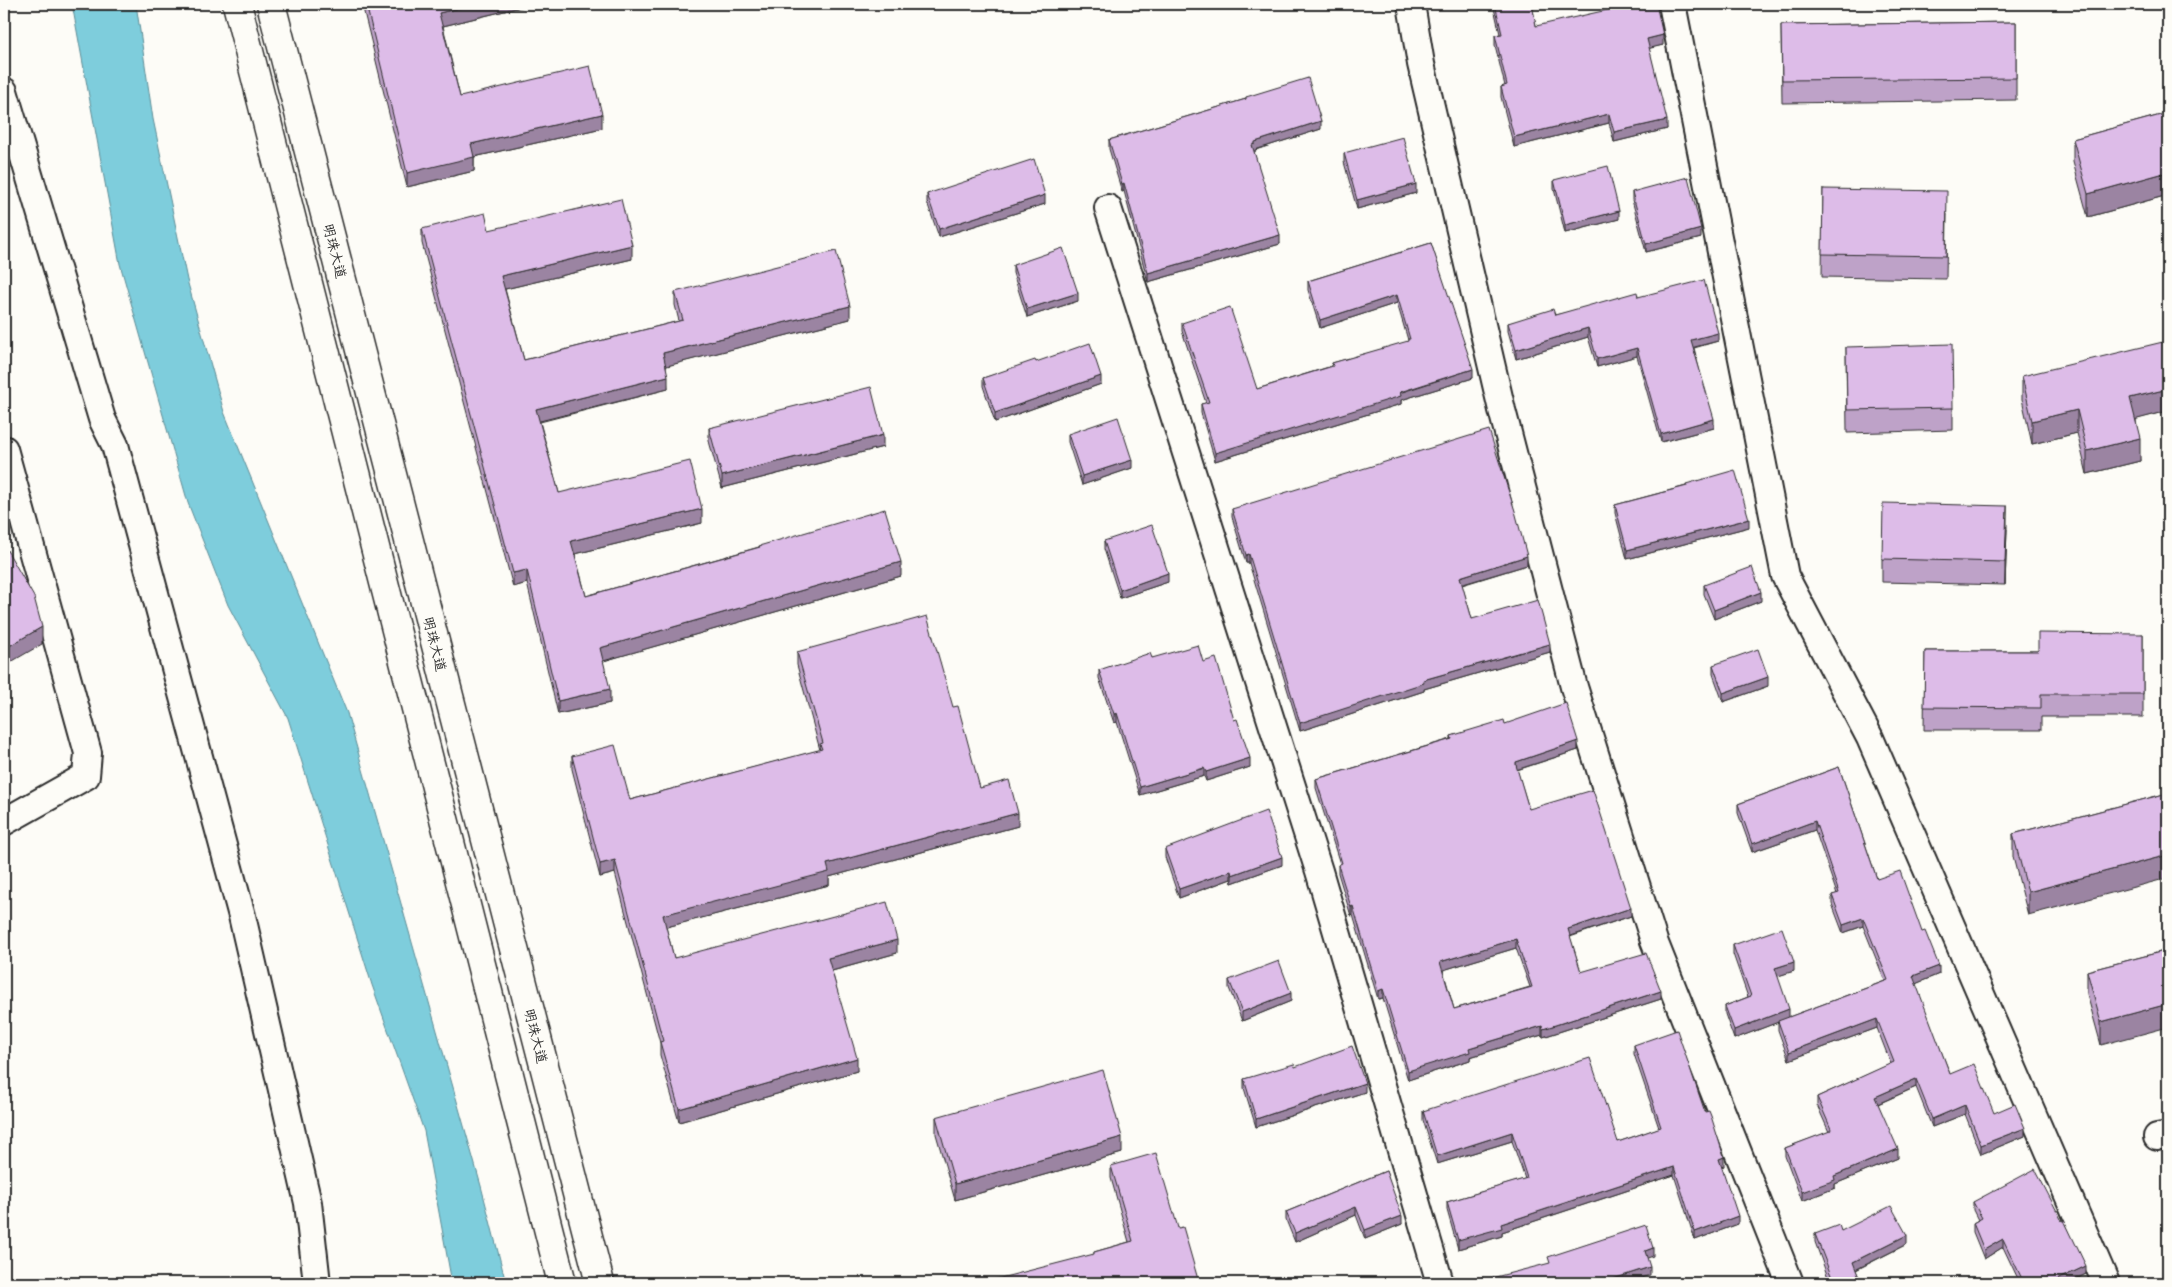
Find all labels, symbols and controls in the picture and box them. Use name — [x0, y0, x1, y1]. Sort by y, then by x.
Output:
street label: 明珠大道 — [319, 222, 351, 280]
street label: 明珠大道 — [419, 615, 451, 673]
street label: 明珠大道 — [520, 1007, 552, 1065]

